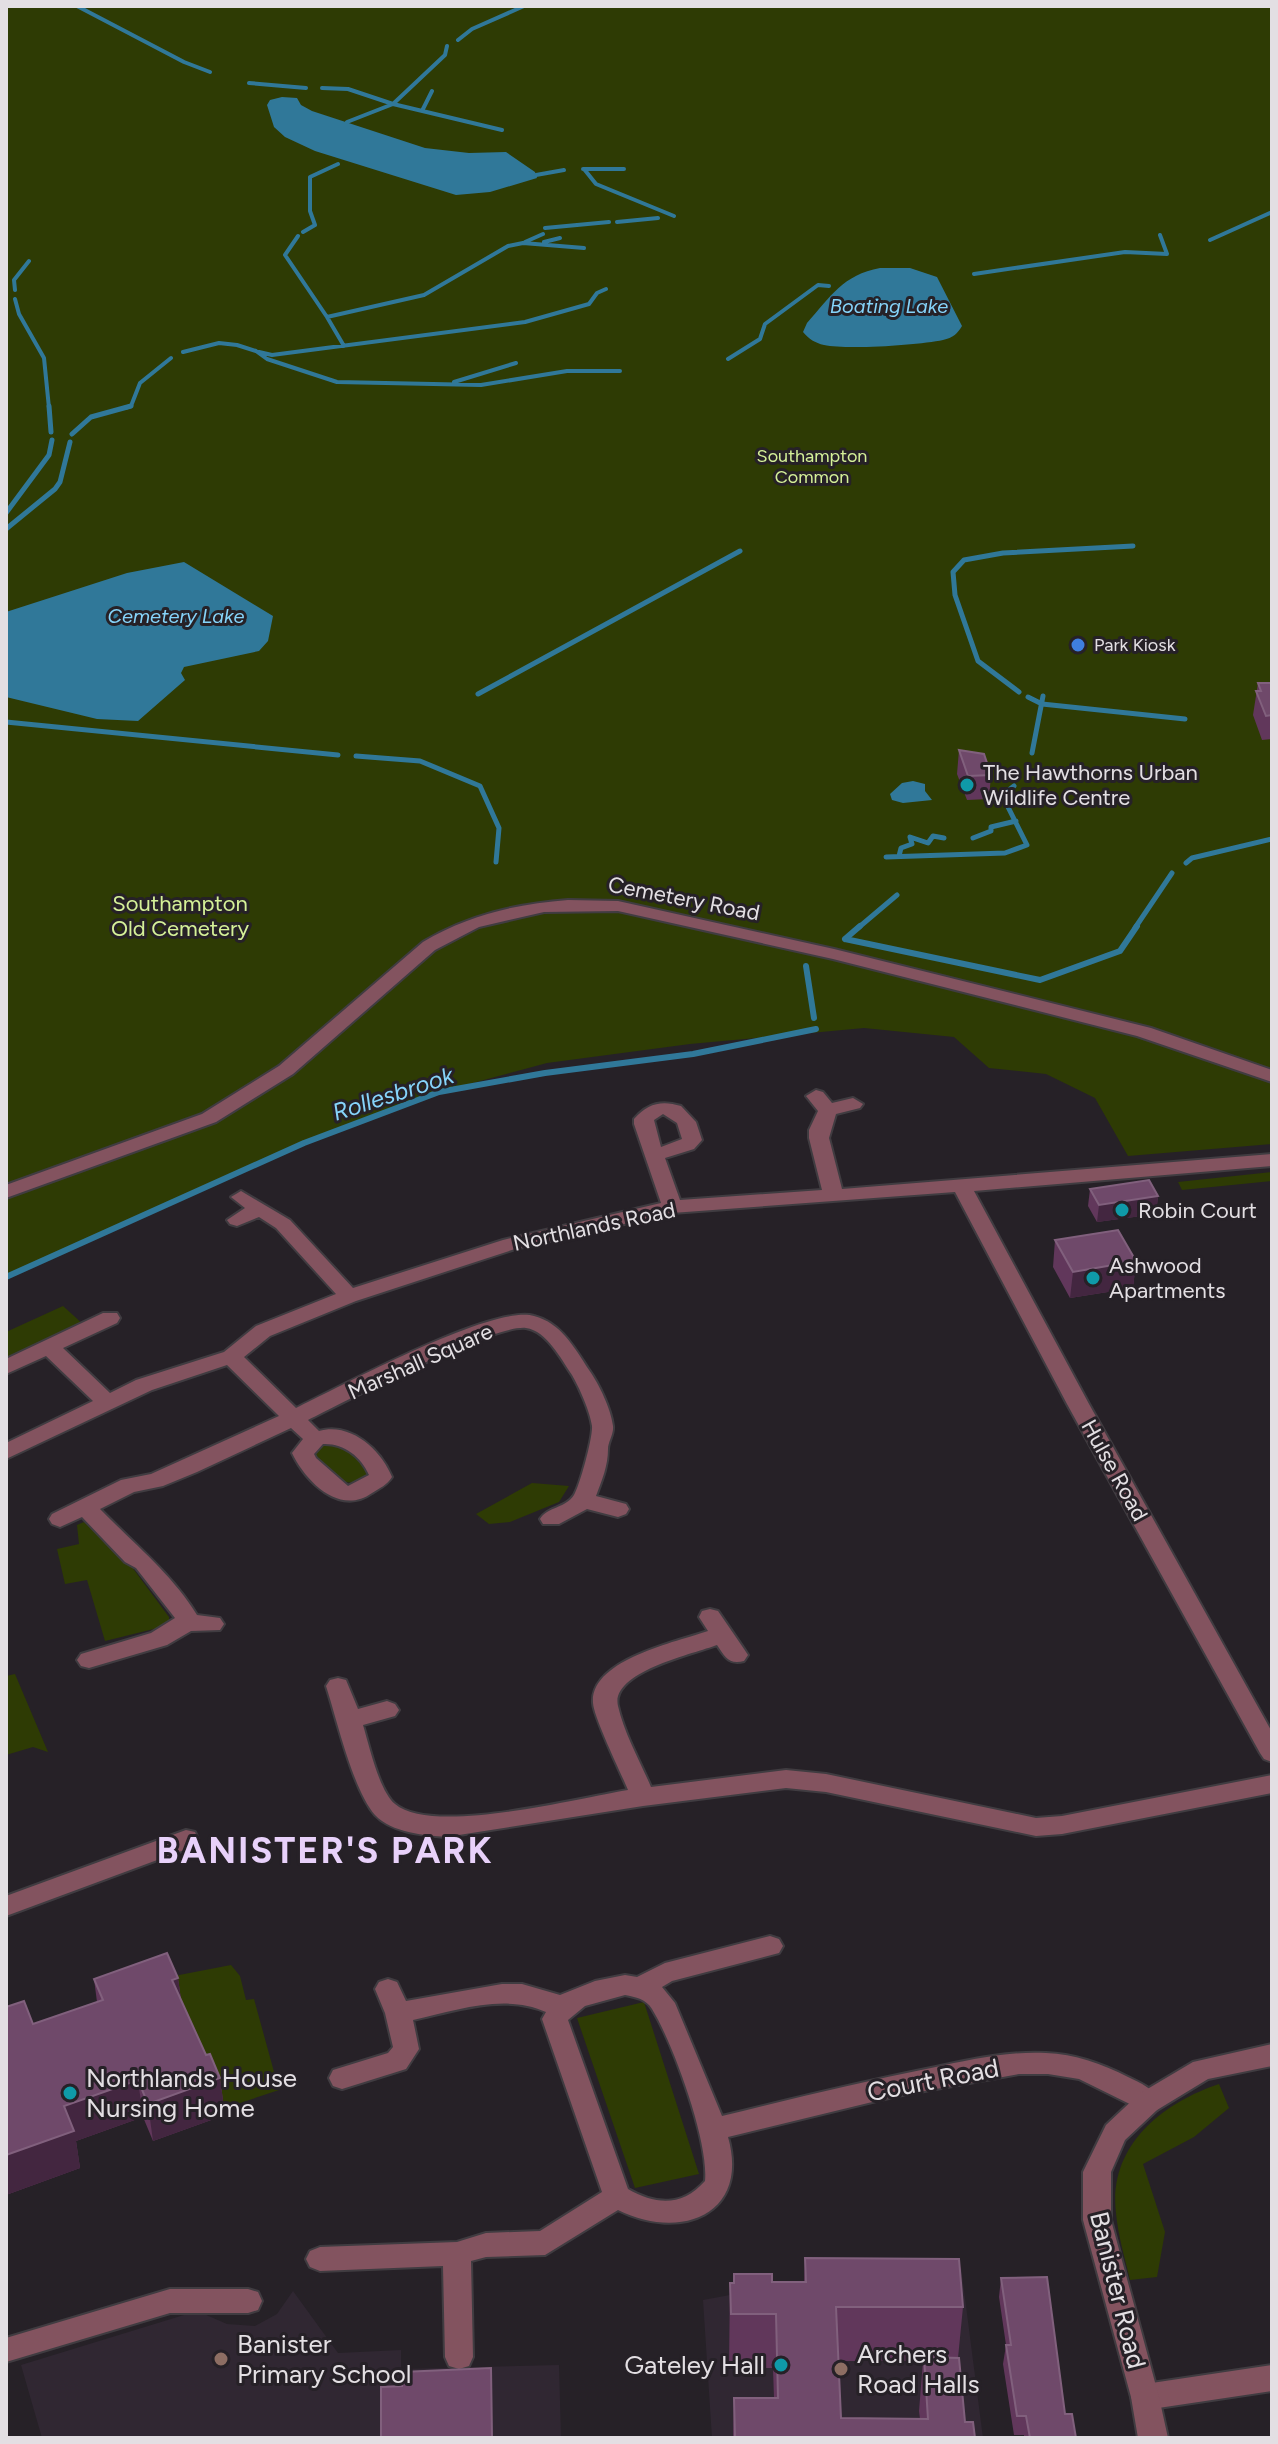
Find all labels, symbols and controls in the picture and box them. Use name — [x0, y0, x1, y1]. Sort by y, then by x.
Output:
water label: Boating Lake — [830, 294, 948, 318]
park label: Southampton Common — [757, 445, 867, 488]
water label: Cemetery Lake — [108, 604, 244, 628]
place label: Park Kiosk — [1094, 634, 1176, 656]
marker: Park Kiosk — [1069, 636, 1087, 654]
place label: The Hawthorns Urban Wildlife Centre — [983, 759, 1198, 811]
marker: The Hawthorns Urban Wildlife Centre — [958, 776, 976, 794]
street label: Cemetery Road — [606, 871, 762, 926]
park label: Southampton Old Cemetery — [111, 890, 249, 942]
water label: Rollesbrook — [329, 1060, 458, 1127]
street label: Northlands Road — [510, 1196, 678, 1257]
place label: Robin Court — [1138, 1197, 1257, 1224]
marker: Robin Court — [1113, 1201, 1131, 1219]
place label: Ashwood Apartments — [1109, 1252, 1225, 1304]
marker: Ashwood Apartments — [1084, 1269, 1102, 1287]
street label: Marshall Square — [344, 1318, 497, 1405]
street label: Hulse Road — [1076, 1415, 1154, 1526]
district label: BANISTER'S PARK — [156, 1829, 494, 1872]
street label: Court Road — [865, 2052, 1001, 2108]
place label: Northlands House Nursing Home — [86, 2062, 297, 2124]
marker: Northlands House Nursing Home — [61, 2084, 79, 2102]
street label: Banister Road — [1083, 2208, 1153, 2372]
place label: Banister Primary School — [237, 2328, 411, 2390]
place label: Archers Road Halls — [857, 2338, 980, 2400]
place label: Gateley Hall — [624, 2349, 765, 2381]
marker: Banister Primary School — [212, 2350, 230, 2368]
marker: Gateley Hall — [772, 2356, 790, 2374]
marker: Archers Road Halls — [832, 2360, 850, 2378]

